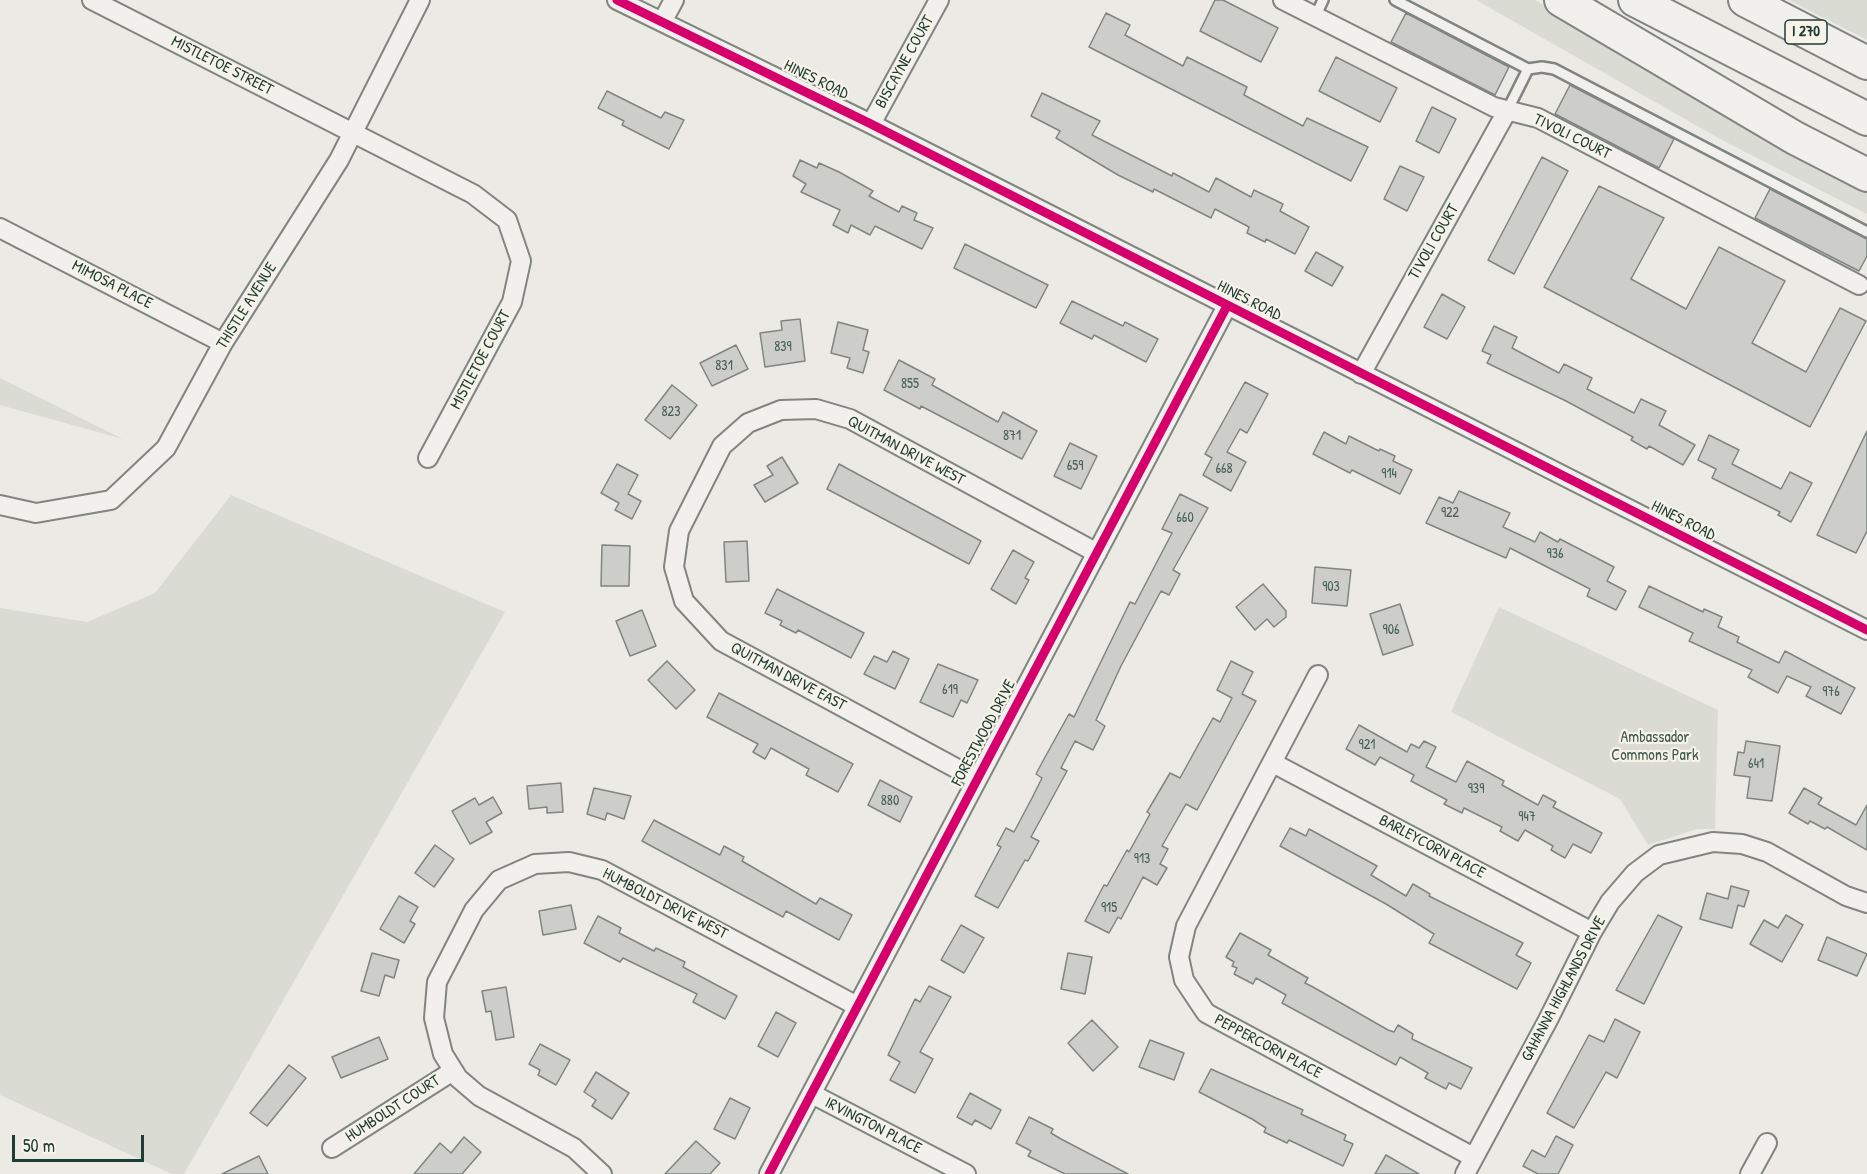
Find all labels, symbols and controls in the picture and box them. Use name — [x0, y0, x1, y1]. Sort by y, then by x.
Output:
street label: BISCAYNE COURT — [872, 12, 938, 112]
road number: I 270 — [1785, 20, 1827, 44]
street label: MISTLETOE STREET — [168, 32, 276, 100]
street label: HINES ROAD — [781, 56, 851, 104]
street label: TIVOLI COURT — [1530, 110, 1614, 164]
street label: TIVOLI COURT — [1405, 201, 1463, 283]
street label: MIMOSA PLACE — [69, 257, 155, 313]
street label: THISTLE AVENUE — [213, 259, 281, 353]
street label: HINES ROAD — [1214, 277, 1284, 325]
street label: MISTLETOE COURT — [447, 307, 515, 413]
house number: 839 — [774, 339, 792, 355]
house number: 831 — [715, 358, 733, 374]
house number: 855 — [901, 376, 919, 392]
house number: 823 — [662, 404, 680, 420]
street label: QUITMAN DRIVE WEST — [844, 412, 968, 490]
house number: 871 — [1003, 428, 1021, 444]
house number: 659 — [1067, 458, 1083, 474]
house number: 668 — [1215, 461, 1233, 477]
house number: 914 — [1381, 466, 1397, 482]
street label: HINES ROAD — [1648, 497, 1718, 545]
house number: 922 — [1441, 505, 1459, 521]
house number: 660 — [1176, 510, 1194, 526]
house number: 936 — [1547, 546, 1563, 562]
house number: 903 — [1322, 579, 1340, 595]
house number: 906 — [1383, 622, 1399, 638]
street label: QUITMAN DRIVE EAST — [727, 638, 849, 716]
street label: FORESTWOOD DRIVE — [948, 677, 1020, 789]
house number: 619 — [942, 682, 958, 698]
house number: 976 — [1822, 684, 1840, 700]
park label: Ambassador Commons Park — [1611, 728, 1699, 766]
house number: 921 — [1359, 737, 1375, 753]
house number: 641 — [1748, 756, 1764, 772]
house number: 939 — [1468, 781, 1484, 797]
house number: 880 — [881, 793, 899, 809]
house number: 947 — [1518, 809, 1536, 825]
street label: BARLEYCORN PLACE — [1376, 811, 1488, 883]
house number: 913 — [1134, 851, 1150, 867]
street label: HUMBOLDT DRIVE WEST — [599, 864, 731, 944]
house number: 915 — [1101, 900, 1117, 916]
street label: GAHANNA HIGHLANDS DRIVE — [1518, 913, 1610, 1065]
street label: PEPPERCORN PLACE — [1211, 1011, 1325, 1083]
street label: HUMBOLDT COURT — [342, 1071, 444, 1147]
street label: IRVINGTON PLACE — [821, 1093, 925, 1159]
scale bar — [15, 1123, 147, 1161]
text: 50 m — [23, 1133, 55, 1158]

